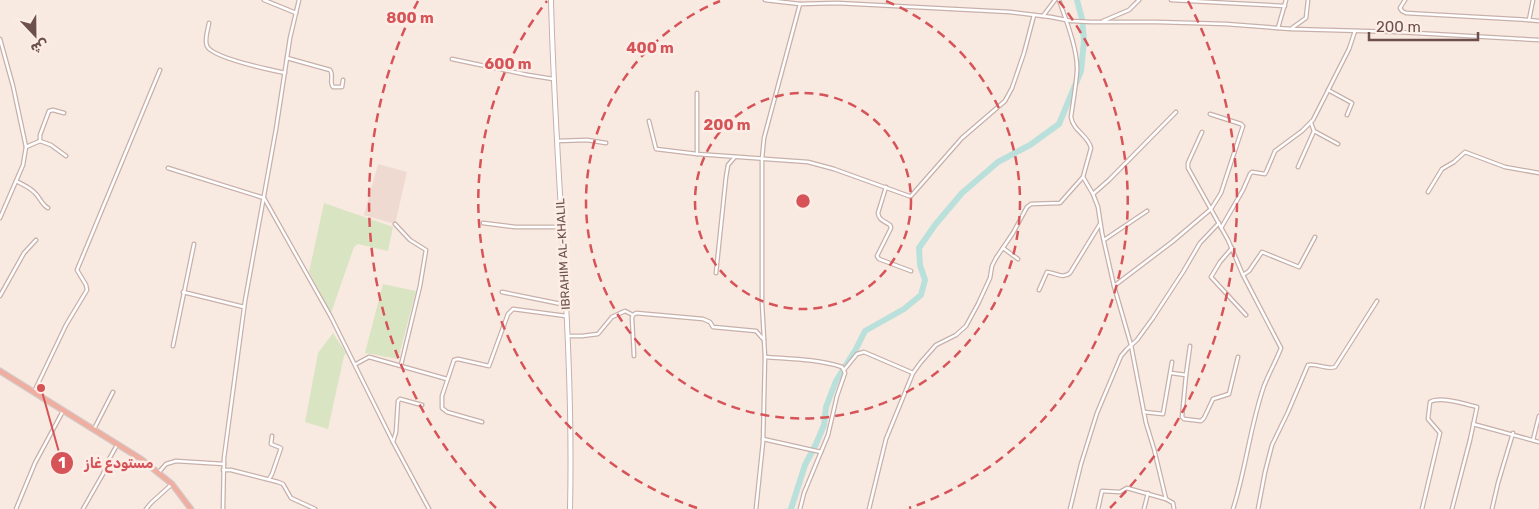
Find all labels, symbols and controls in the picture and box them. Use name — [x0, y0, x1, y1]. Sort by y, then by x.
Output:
text: 800 m — [386, 9, 434, 27]
north arrow — [10, 10, 60, 60]
scale bar — [1369, 10, 1478, 42]
text: 200 m — [1376, 18, 1421, 36]
text: ش — [28, 35, 51, 58]
text: 400 m — [626, 39, 674, 57]
text: 600 m — [484, 55, 532, 73]
text: 200 m — [703, 116, 751, 134]
centre of rings — [794, 192, 812, 210]
street label: IBRAHIM AL-KHALIL — [553, 198, 573, 310]
callout: مستودع غاز — [49, 448, 163, 477]
text: 1 — [58, 454, 66, 472]
text: مستودع غاز — [84, 455, 153, 473]

